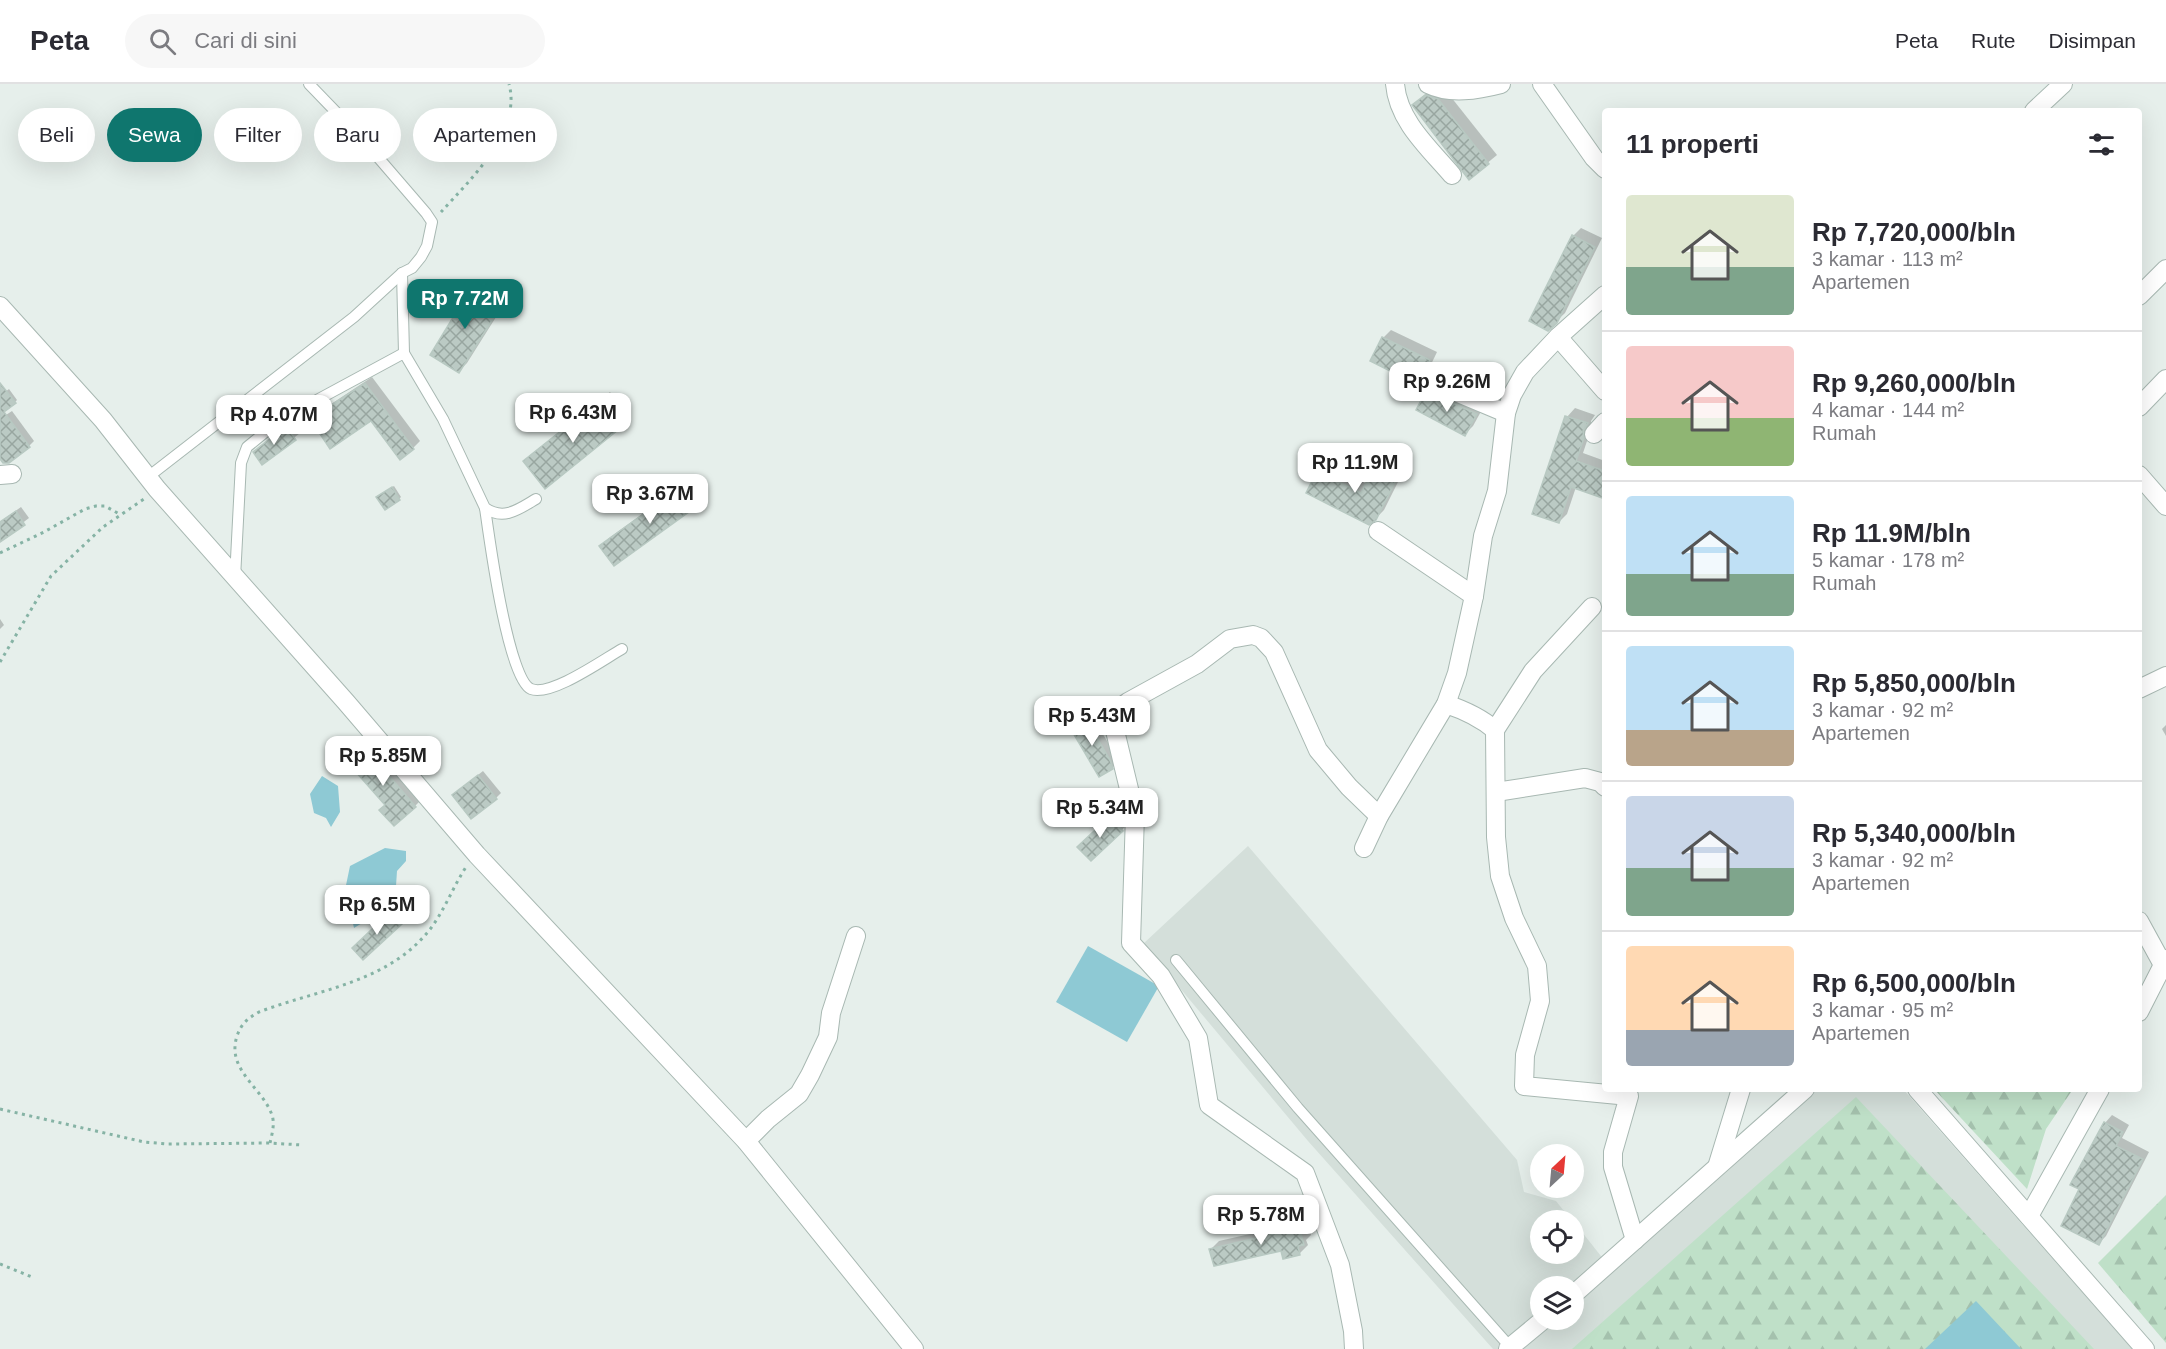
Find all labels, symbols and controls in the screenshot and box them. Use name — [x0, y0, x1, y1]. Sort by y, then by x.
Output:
search box — [125, 14, 545, 68]
text: Peta — [30, 25, 89, 56]
icon: search — [146, 25, 179, 58]
text: Cari di sini — [194, 28, 297, 53]
text: Peta — [1895, 29, 1938, 52]
text: Rute — [1971, 29, 2015, 52]
text: Disimpan — [2048, 29, 2136, 52]
chip: Beli — [18, 108, 95, 162]
chip: Sewa — [107, 108, 202, 162]
chip: Filter — [214, 108, 302, 162]
chip: Baru — [314, 108, 401, 162]
chip: Apartemen — [413, 108, 557, 162]
icon: filters — [2085, 128, 2118, 161]
text: 11 properti — [1626, 129, 1759, 159]
text: Rp 7,720,000/bln — [1812, 217, 2016, 247]
icon: home — [1674, 219, 1746, 291]
text: 3 kamar · 113 m² — [1812, 248, 1963, 270]
text: Apartemen — [1812, 271, 1910, 293]
pin: Rp 7.72M — [403, 279, 527, 330]
text: Rp 7.72M — [421, 287, 509, 309]
pin: Rp 9.26M — [1385, 362, 1509, 413]
text: Rp 9,260,000/bln — [1812, 368, 2016, 398]
text: Rp 9.26M — [1403, 370, 1491, 392]
icon: home — [1674, 370, 1746, 442]
pin: Rp 6.43M — [511, 393, 635, 444]
pin: Rp 4.07M — [212, 395, 336, 446]
text: 4 kamar · 144 m² — [1812, 399, 1964, 421]
text: Rp 6.43M — [529, 401, 617, 423]
text: Rp 4.07M — [230, 403, 318, 425]
text: Rumah — [1812, 422, 1876, 444]
pin: Rp 11.9M — [1293, 443, 1417, 494]
text: Rp 11.9M — [1312, 451, 1398, 473]
pin: Rp 3.67M — [588, 474, 712, 525]
text: Rp 3.67M — [606, 482, 694, 504]
text: Rp 11.9M/bln — [1812, 518, 1971, 548]
icon: home — [1674, 520, 1746, 592]
text: 5 kamar · 178 m² — [1812, 549, 1964, 571]
text: Rumah — [1812, 572, 1876, 594]
text: Rp 5,850,000/bln — [1812, 668, 2016, 698]
icon: home — [1674, 670, 1746, 742]
pin: Rp 5.43M — [1030, 696, 1154, 747]
text: 3 kamar · 92 m² — [1812, 699, 1953, 721]
text: Rp 5.43M — [1048, 704, 1136, 726]
text: Apartemen — [1812, 722, 1910, 744]
pin: Rp 5.85M — [321, 736, 445, 787]
text: Rp 5.85M — [339, 744, 427, 766]
pin: Rp 5.34M — [1038, 788, 1162, 839]
text: Rp 5.34M — [1056, 796, 1144, 818]
text: Rp 5,340,000/bln — [1812, 818, 2016, 848]
icon: home — [1674, 820, 1746, 892]
text: 3 kamar · 92 m² — [1812, 849, 1953, 871]
text: Apartemen — [1812, 872, 1910, 894]
pin: Rp 6.5M — [322, 885, 432, 936]
text: Rp 6.5M — [339, 893, 415, 915]
text: Rp 6,500,000/bln — [1812, 968, 2016, 998]
icon: home — [1674, 970, 1746, 1042]
text: 3 kamar · 95 m² — [1812, 999, 1953, 1021]
text: Apartemen — [1812, 1022, 1910, 1044]
north arrow — [1530, 1144, 1584, 1198]
map controls — [1530, 1144, 1584, 1330]
pin: Rp 5.78M — [1199, 1195, 1323, 1246]
text: Rp 5.78M — [1217, 1203, 1305, 1225]
button: locate — [1530, 1210, 1584, 1264]
button: layers — [1530, 1276, 1584, 1330]

